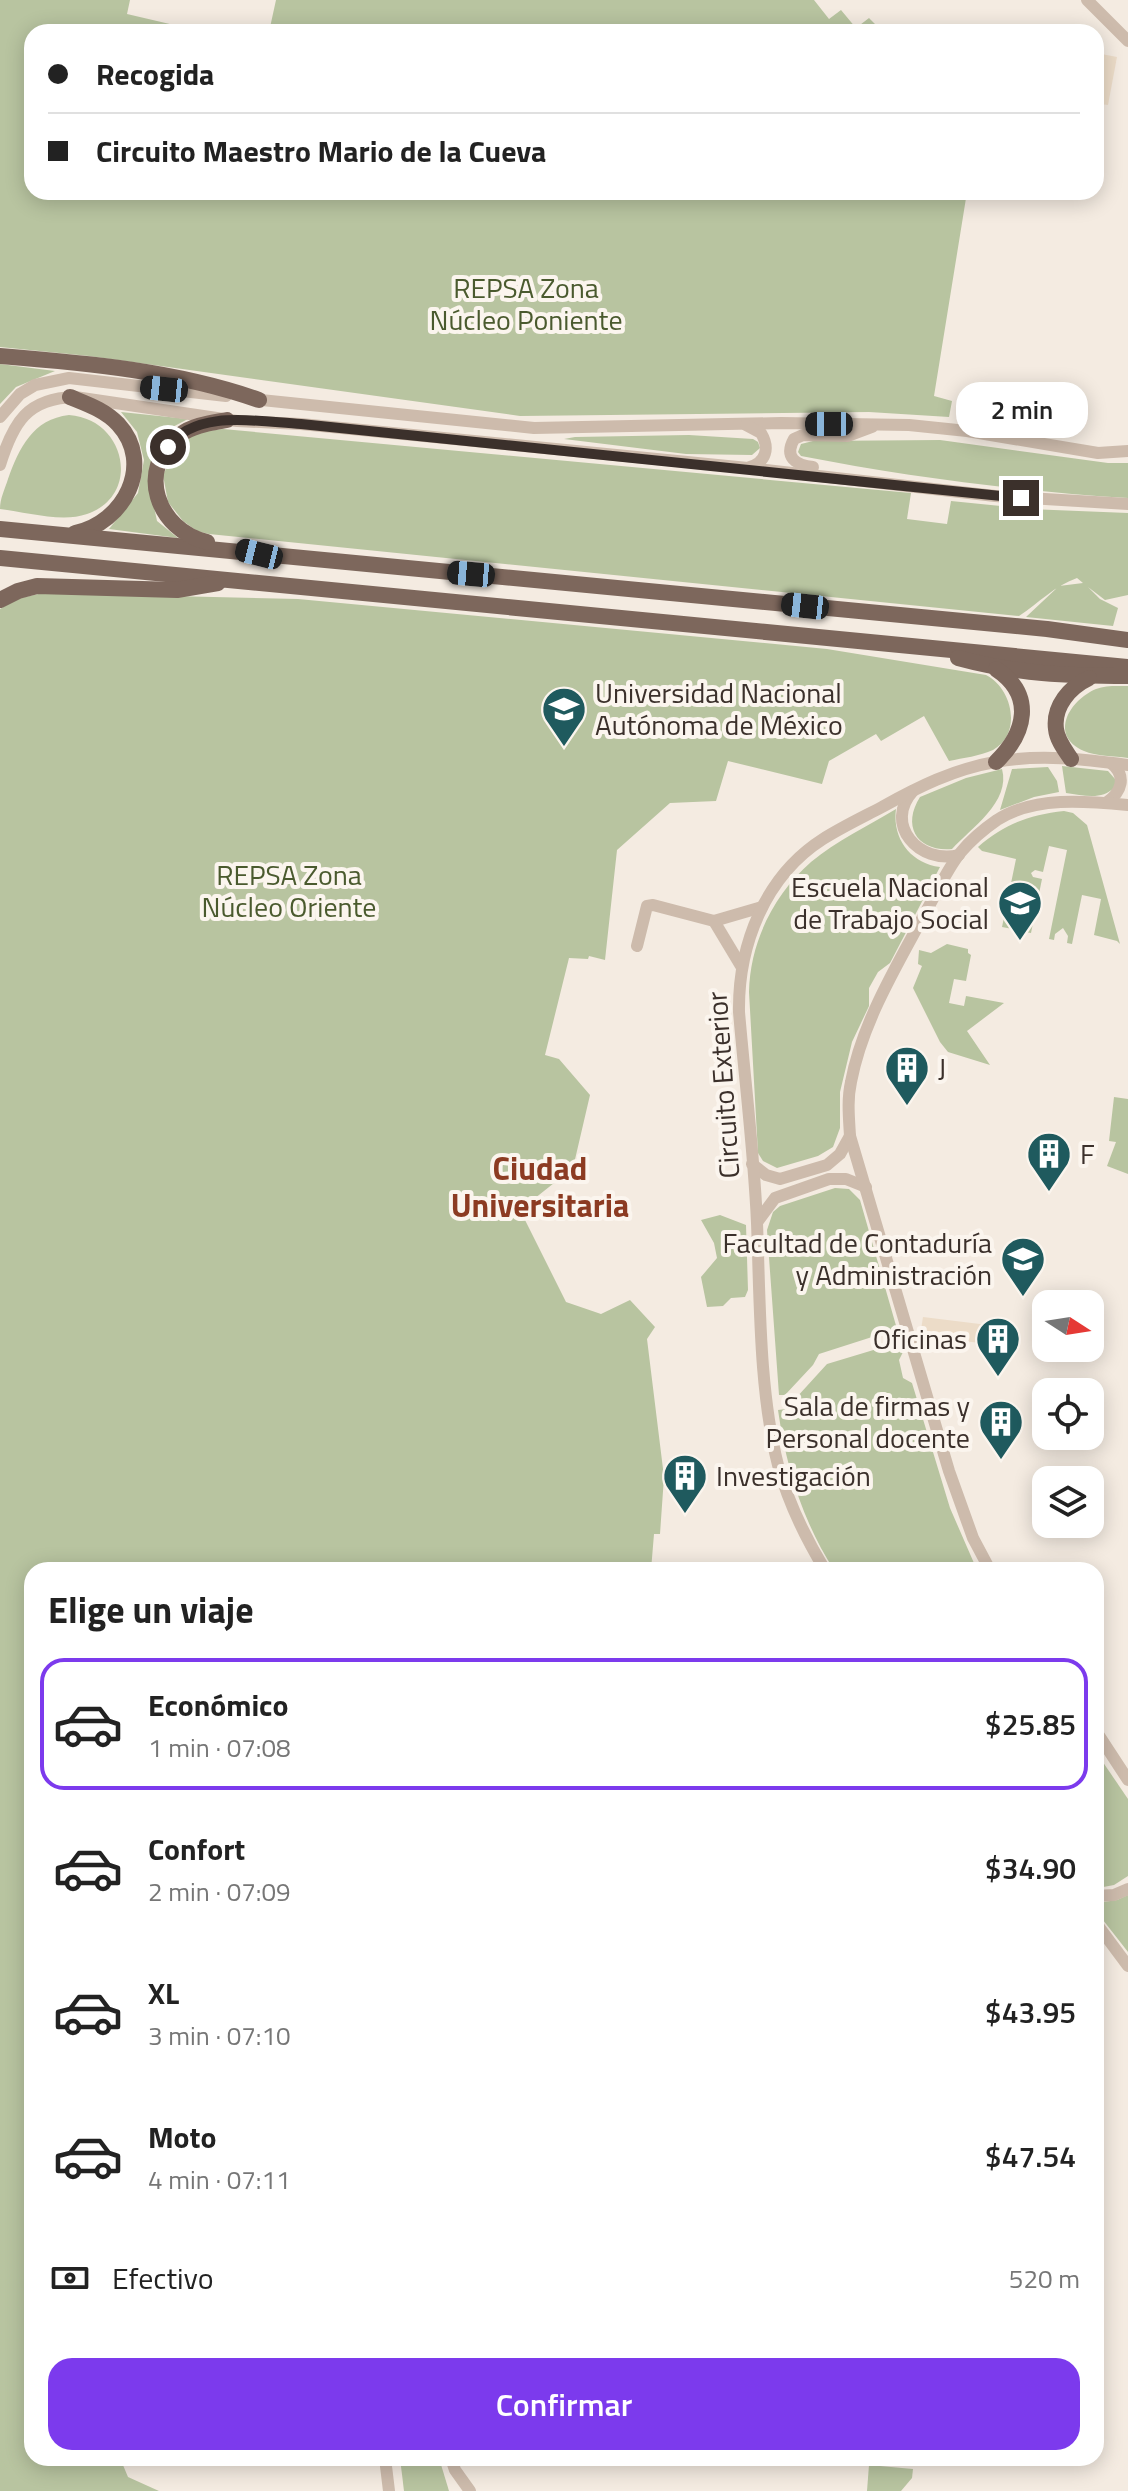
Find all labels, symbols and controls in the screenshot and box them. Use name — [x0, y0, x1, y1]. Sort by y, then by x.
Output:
text: Recogida — [96, 51, 214, 97]
text: Circuito Maestro Mario de la Cueva — [96, 128, 546, 174]
park label: REPSA Zona Núcleo Poniente — [429, 266, 623, 341]
car — [139, 375, 189, 403]
callout: 2 min — [955, 382, 1087, 438]
text: 2 min — [991, 390, 1053, 429]
car — [805, 412, 853, 436]
route start — [150, 429, 186, 465]
route end — [1003, 480, 1039, 516]
car — [233, 537, 285, 571]
car — [446, 560, 496, 588]
car — [780, 592, 830, 620]
place label: Universidad Nacional Autónoma de México — [595, 671, 843, 746]
school or university icon: Universidad Nacional Autónoma de México — [540, 685, 588, 748]
park label: REPSA Zona Núcleo Oriente — [202, 853, 376, 928]
place label: Escuela Nacional de Trabajo Social — [791, 865, 989, 940]
school or university icon: Escuela Nacional de Trabajo Social — [996, 879, 1044, 942]
street label: Circuito Exterior — [695, 990, 750, 1180]
building icon: J — [883, 1044, 931, 1107]
place label: J — [938, 1046, 946, 1089]
building icon: F — [1025, 1130, 1073, 1193]
place label: F — [1080, 1132, 1095, 1175]
district label: Ciudad Universitaria — [451, 1144, 629, 1229]
place label: Facultad de Contaduría y Administración — [723, 1221, 992, 1296]
school or university icon: Facultad de Contaduría y Administración — [999, 1235, 1047, 1298]
north arrow — [1032, 1290, 1104, 1362]
map controls — [1032, 1290, 1104, 1538]
building icon: Oficinas — [974, 1315, 1022, 1378]
place label: Oficinas — [873, 1317, 967, 1360]
button: locate — [1032, 1378, 1104, 1450]
place label: Sala de firmas y Personal docente — [765, 1384, 970, 1459]
building icon: Sala de firmas y Personal docente — [977, 1398, 1025, 1461]
building icon: Investigación — [661, 1452, 709, 1515]
place label: Investigación — [716, 1454, 871, 1497]
button: layers — [1032, 1466, 1104, 1538]
text: Elige un viaje — [48, 1582, 254, 1637]
text: Económico — [148, 1682, 288, 1728]
icon: car — [52, 1688, 124, 1760]
text: $25.85 — [985, 1701, 1076, 1747]
text: 1 min · 07:08 — [148, 1728, 291, 1767]
text: Confort — [148, 1826, 245, 1872]
icon: car — [52, 1832, 124, 1904]
text: $34.90 — [985, 1845, 1076, 1891]
text: 2 min · 07:09 — [148, 1872, 291, 1911]
text: XL — [148, 1970, 179, 2016]
icon: car — [52, 1976, 124, 2048]
text: $43.95 — [985, 1989, 1076, 2035]
text: 3 min · 07:10 — [148, 2016, 291, 2055]
text: Moto — [148, 2114, 216, 2160]
icon: car — [52, 2120, 124, 2192]
text: $47.54 — [985, 2133, 1076, 2179]
text: 4 min · 07:11 — [148, 2160, 291, 2199]
text: Efectivo — [112, 2255, 214, 2301]
icon: cash — [48, 2256, 92, 2300]
text: 520 m — [1009, 2259, 1080, 2298]
button: Confirmar — [48, 2358, 1080, 2450]

